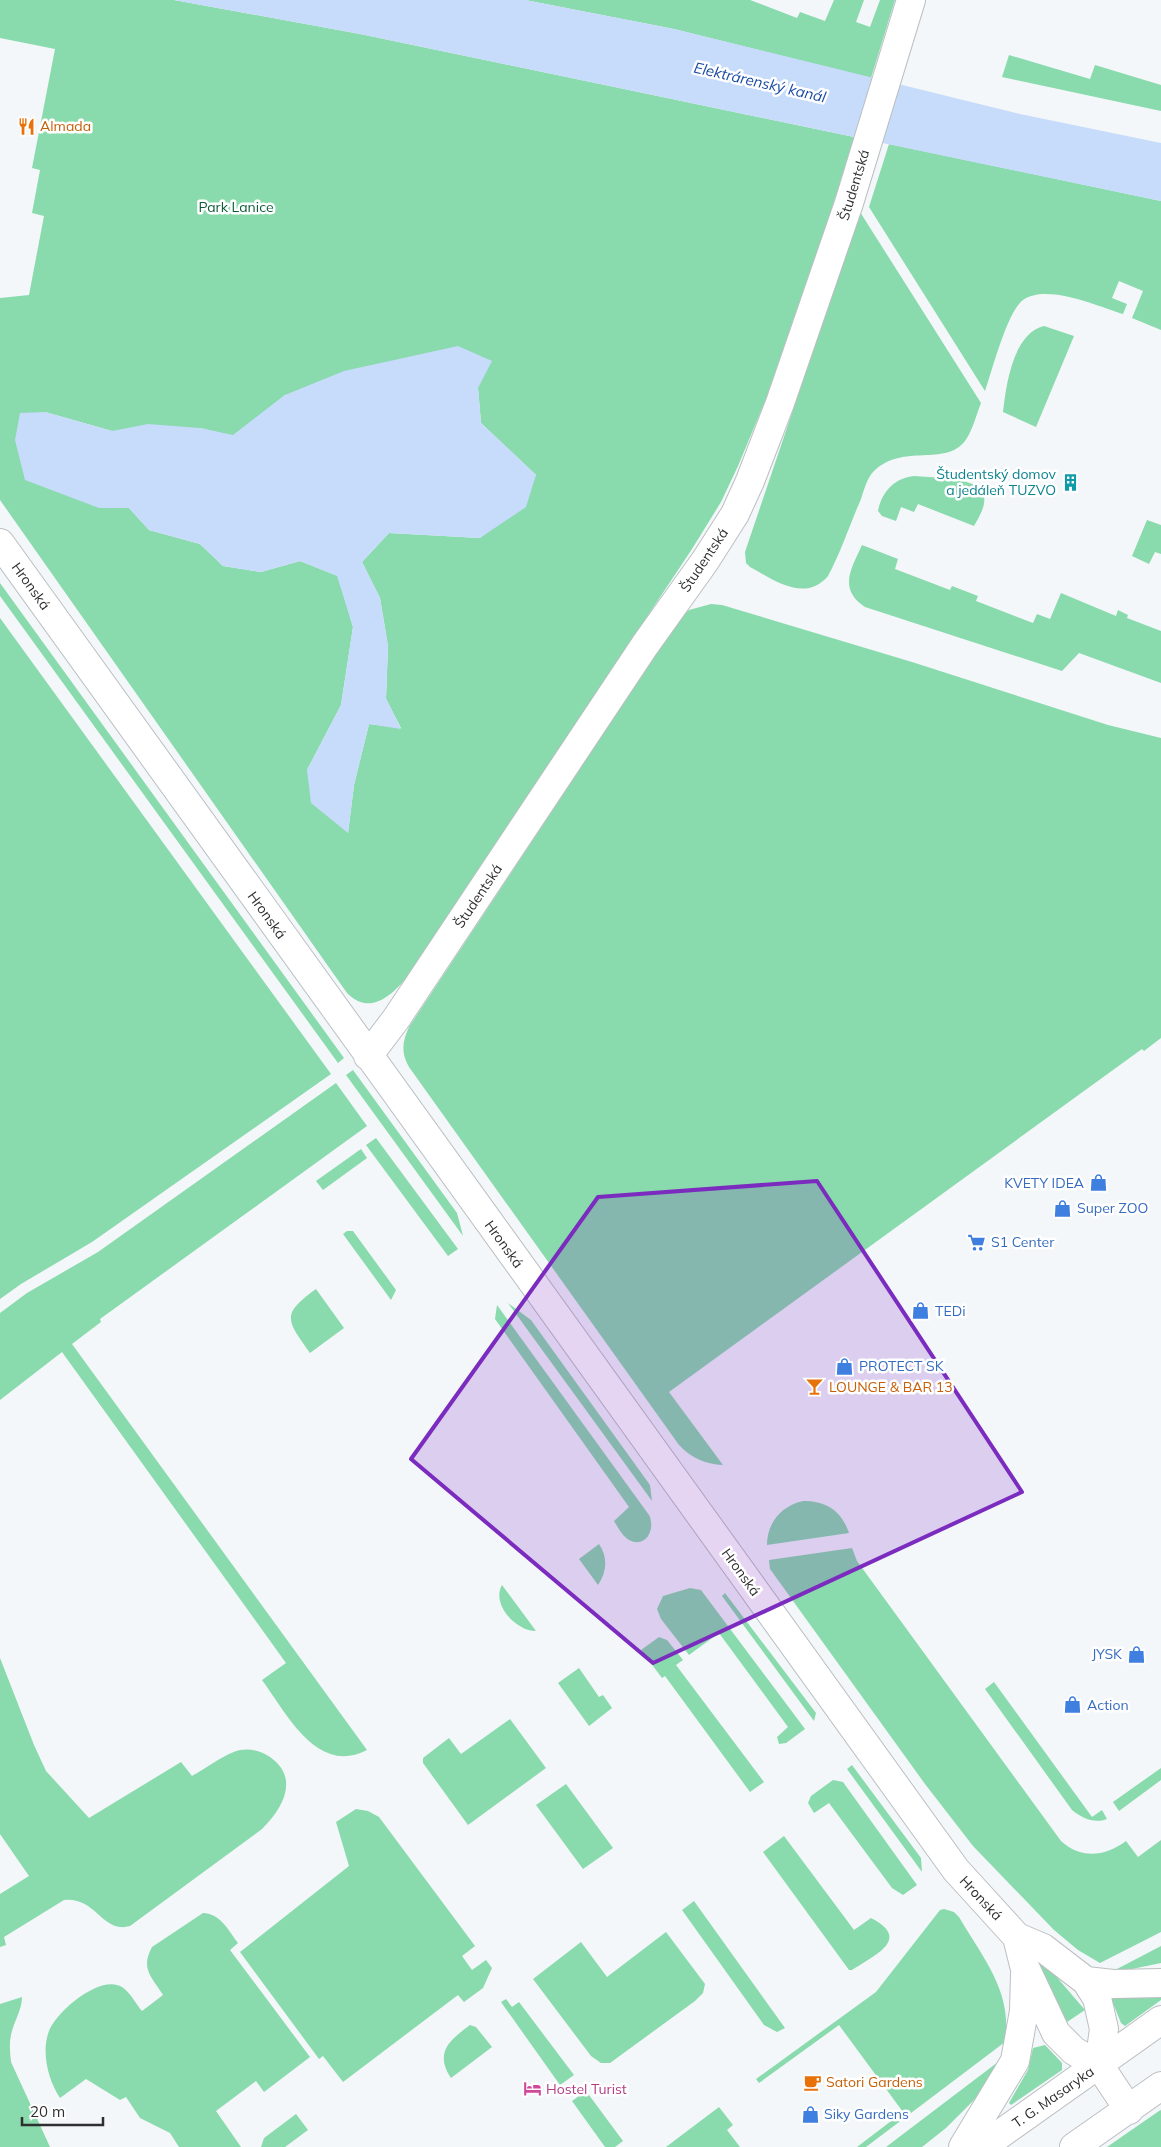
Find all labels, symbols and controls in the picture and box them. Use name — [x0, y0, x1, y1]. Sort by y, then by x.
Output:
water label: Elektrárenský kanál — [692, 58, 828, 107]
restaurant icon: Almada — [16, 116, 36, 136]
place label: Almada — [40, 117, 91, 135]
street label: Študentská — [835, 147, 873, 223]
park label: Park Lanice — [198, 198, 274, 216]
place label: Študentský domov a jedáleň TUZVO — [936, 465, 1057, 499]
building icon: Študentský domov a jedáleň TUZVO — [1060, 472, 1080, 492]
street label: Študentská — [676, 525, 732, 595]
street label: Hronská — [8, 559, 54, 613]
street label: Študentská — [450, 861, 506, 931]
street label: Hronská — [244, 888, 290, 942]
shop icon: KVETY IDEA — [1088, 1173, 1108, 1193]
place label: KVETY IDEA — [1004, 1174, 1085, 1192]
shop icon: Super ZOO — [1053, 1198, 1073, 1218]
place label: Super ZOO — [1077, 1199, 1148, 1217]
street label: Hronská — [481, 1217, 527, 1271]
supermarket icon: S1 Center — [967, 1232, 987, 1252]
place label: S1 Center — [991, 1233, 1055, 1251]
shop icon: TEDi — [911, 1301, 931, 1321]
place label: TEDi — [935, 1302, 965, 1320]
shop icon: PROTECT SK — [835, 1356, 855, 1376]
place label: PROTECT SK — [859, 1357, 945, 1375]
bar icon: LOUNGE & BAR 13 — [805, 1377, 825, 1397]
place label: LOUNGE & BAR 13 — [829, 1378, 953, 1396]
street label: Hronská — [718, 1545, 764, 1599]
shop icon: JYSK — [1126, 1644, 1146, 1664]
place label: JYSK — [1092, 1645, 1123, 1663]
shop icon: Action — [1063, 1695, 1083, 1715]
place label: Action — [1087, 1696, 1129, 1714]
street label: Hronská — [956, 1872, 1006, 1924]
street label: T. G. Masaryka — [1009, 2062, 1097, 2132]
cafe icon: Satori Gardens — [802, 2072, 822, 2092]
place label: Satori Gardens — [826, 2073, 923, 2091]
hotel icon: Hostel Turist — [522, 2079, 542, 2099]
place label: Hostel Turist — [546, 2080, 627, 2098]
scale bar — [22, 2094, 104, 2126]
text: 20 m — [30, 2102, 65, 2121]
shop icon: Siky Gardens — [800, 2104, 820, 2124]
place label: Siky Gardens — [824, 2105, 909, 2123]

